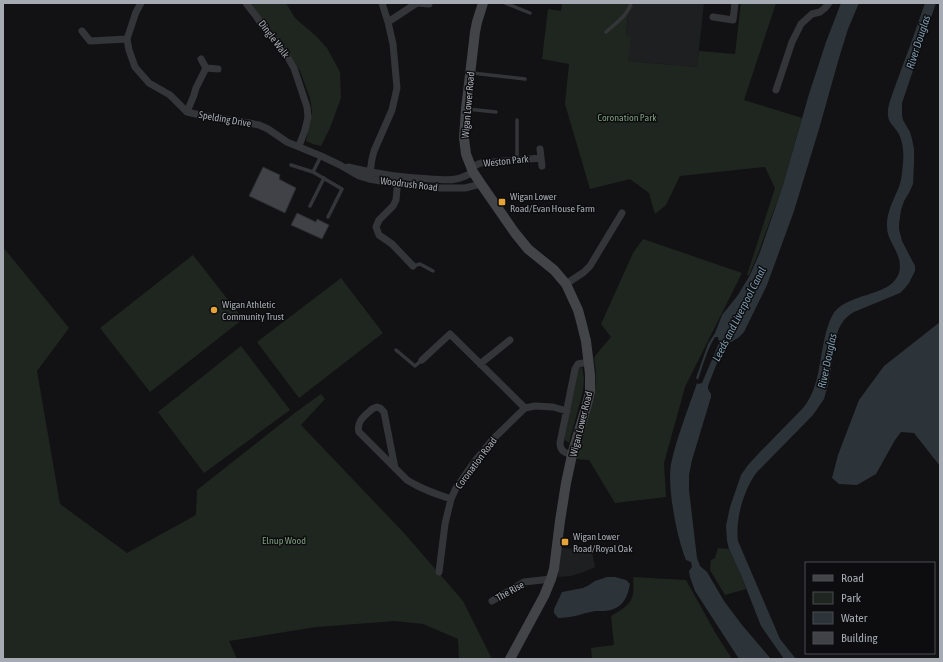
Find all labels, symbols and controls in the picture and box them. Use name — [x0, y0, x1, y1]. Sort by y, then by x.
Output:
water label: River Douglas — [904, 14, 932, 70]
street label: Dingle Walk — [256, 18, 292, 60]
street label: Wigan Lower Road — [460, 71, 476, 139]
street label: Spelding Drive — [198, 109, 253, 129]
park label: Coronation Park — [597, 112, 657, 123]
street label: Weston Park — [483, 153, 530, 169]
street label: Woodrush Road — [380, 175, 439, 193]
place label: Wigan Lower Road/Evan House Farm — [510, 191, 595, 214]
marker: Wigan Lower Road/Evan House Farm — [497, 197, 507, 207]
water label: Leeds and Liverpool Canal — [710, 265, 768, 363]
place label: Wigan Athletic Community Trust — [222, 299, 284, 322]
marker: Wigan Athletic Community Trust — [209, 305, 219, 315]
water label: River Douglas — [815, 332, 839, 390]
street label: Wigan Lower Road — [568, 390, 594, 458]
street label: Coronation Road — [453, 435, 499, 491]
place label: Wigan Lower Road/Royal Oak — [573, 531, 633, 554]
park label: Elnup Wood — [262, 535, 306, 546]
marker: Wigan Lower Road/Royal Oak — [560, 537, 570, 547]
legend — [805, 562, 935, 654]
text: Road — [841, 571, 864, 585]
street label: The Rise — [494, 579, 526, 603]
text: Park — [841, 591, 862, 605]
text: Water — [841, 611, 868, 625]
text: Building — [841, 631, 879, 645]

